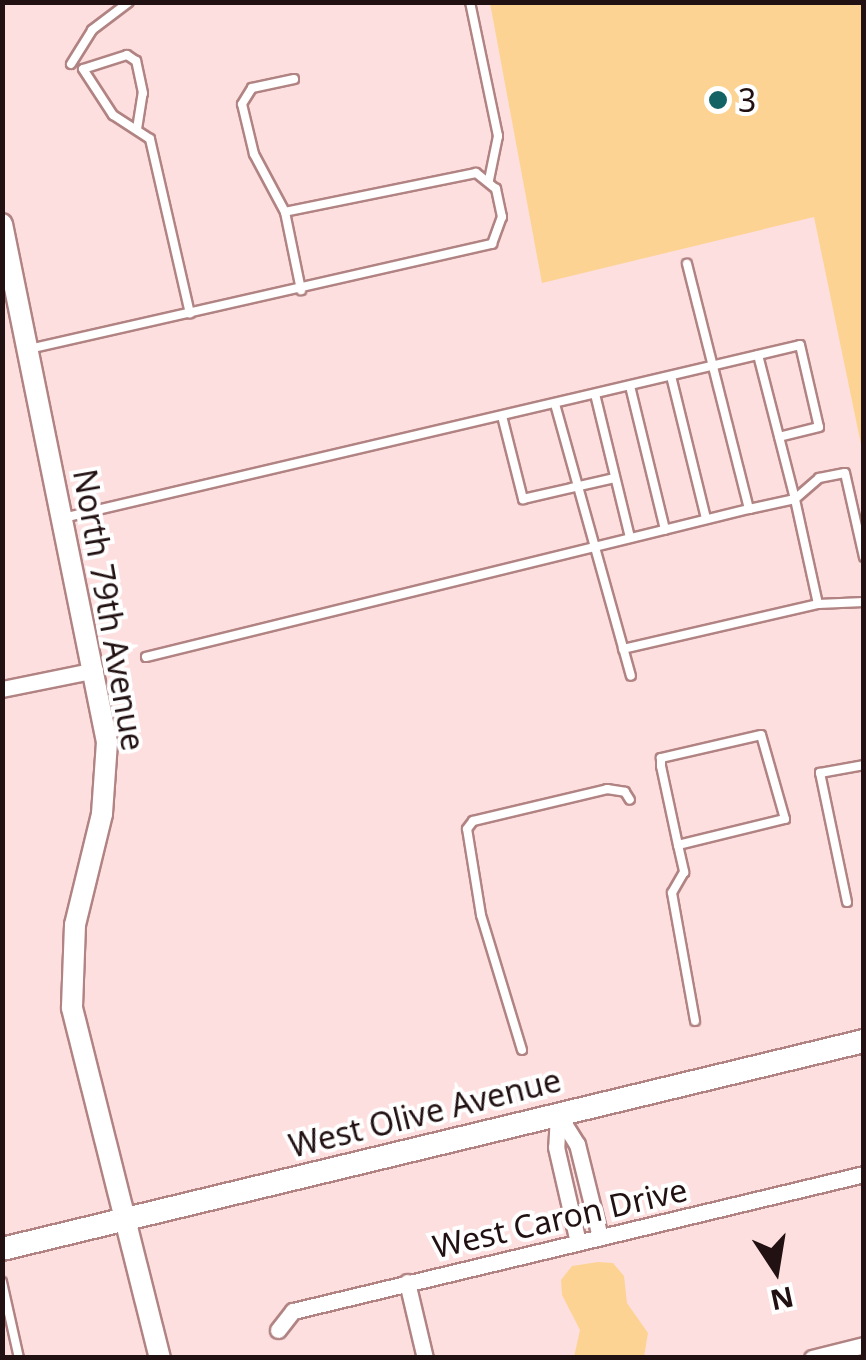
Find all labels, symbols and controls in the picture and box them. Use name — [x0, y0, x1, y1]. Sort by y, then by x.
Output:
place label: 3 — [738, 81, 756, 119]
marker: 3 — [707, 89, 729, 111]
street label: North 79th Avenue — [65, 466, 153, 754]
street label: West Olive Avenue — [285, 1061, 565, 1165]
street label: West Caron Drive — [429, 1170, 691, 1266]
north arrow — [726, 1220, 826, 1320]
text: N — [767, 1278, 797, 1320]

